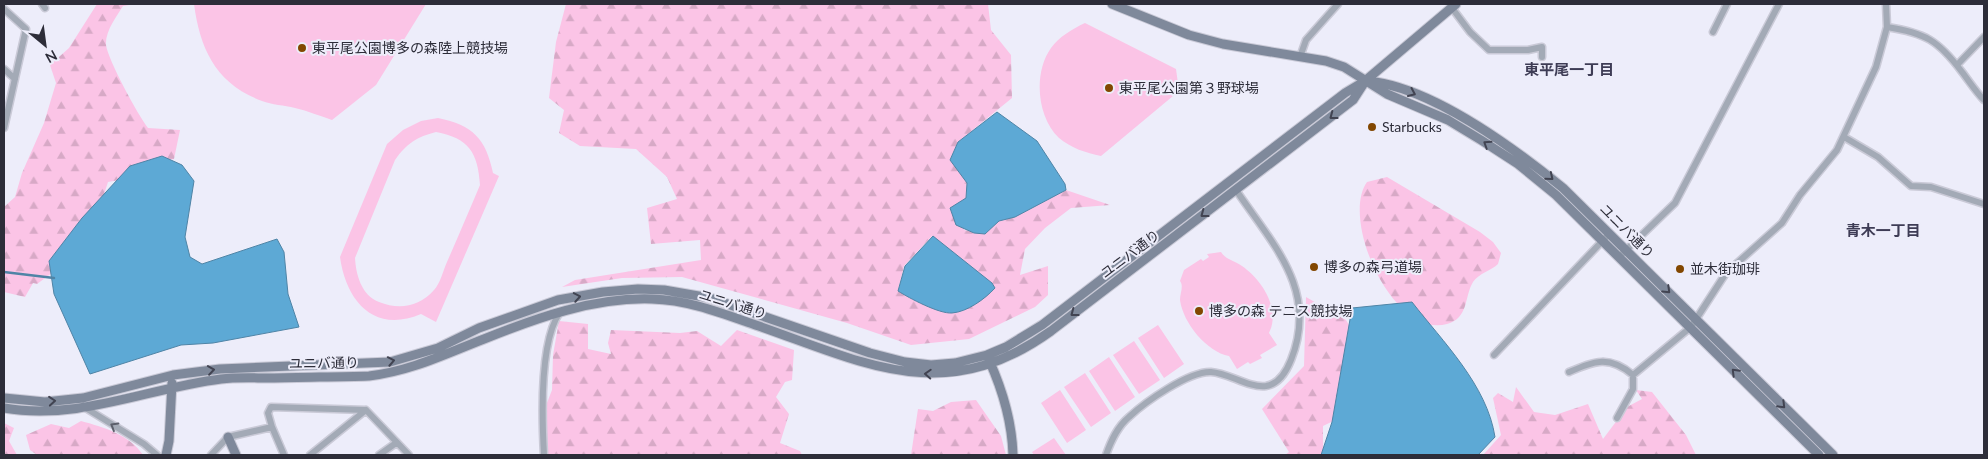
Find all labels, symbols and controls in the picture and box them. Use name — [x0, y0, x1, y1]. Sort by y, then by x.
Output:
north arrow — [20, 20, 70, 70]
place label: 東平尾公園博多の森陸上競技場 — [312, 39, 508, 56]
marker: 東平尾公園博多の森陸上競技場 — [296, 42, 308, 54]
text: N — [43, 47, 60, 67]
district label: 東平尾一丁目 — [1524, 60, 1614, 78]
place label: 東平尾公園第３野球場 — [1119, 79, 1259, 96]
marker: 東平尾公園第３野球場 — [1103, 82, 1115, 94]
one-way arrow — [1407, 86, 1416, 97]
one-way arrow — [1330, 110, 1339, 118]
place label: Starbucks — [1382, 118, 1442, 135]
marker: Starbucks — [1366, 121, 1378, 133]
one-way arrow — [1483, 141, 1493, 150]
one-way arrow — [1544, 172, 1553, 180]
street label: ユニバ通り — [1597, 200, 1658, 261]
one-way arrow — [1201, 209, 1210, 217]
district label: 青木一丁目 — [1845, 221, 1921, 239]
street label: ユニバ通り — [1097, 226, 1163, 281]
place label: 博多の森弓道場 — [1324, 258, 1422, 275]
place label: 並木街珈琲 — [1690, 260, 1760, 277]
marker: 博多の森弓道場 — [1308, 261, 1320, 273]
marker: 並木街珈琲 — [1674, 263, 1686, 275]
one-way arrow — [1661, 284, 1670, 293]
street label: ユニバ通り — [697, 285, 769, 322]
one-way arrow — [572, 292, 581, 302]
place label: 博多の森 テニス競技場 — [1209, 302, 1353, 319]
marker: 博多の森 テニス競技場 — [1193, 305, 1205, 317]
one-way arrow — [1070, 307, 1080, 316]
street label: ユニバ通り — [289, 353, 359, 372]
one-way arrow — [386, 356, 395, 367]
one-way arrow — [208, 365, 216, 376]
one-way arrow — [924, 368, 932, 379]
one-way arrow — [1732, 368, 1741, 377]
one-way arrow — [49, 396, 57, 407]
one-way arrow — [1776, 399, 1785, 408]
one-way arrow — [111, 423, 120, 433]

